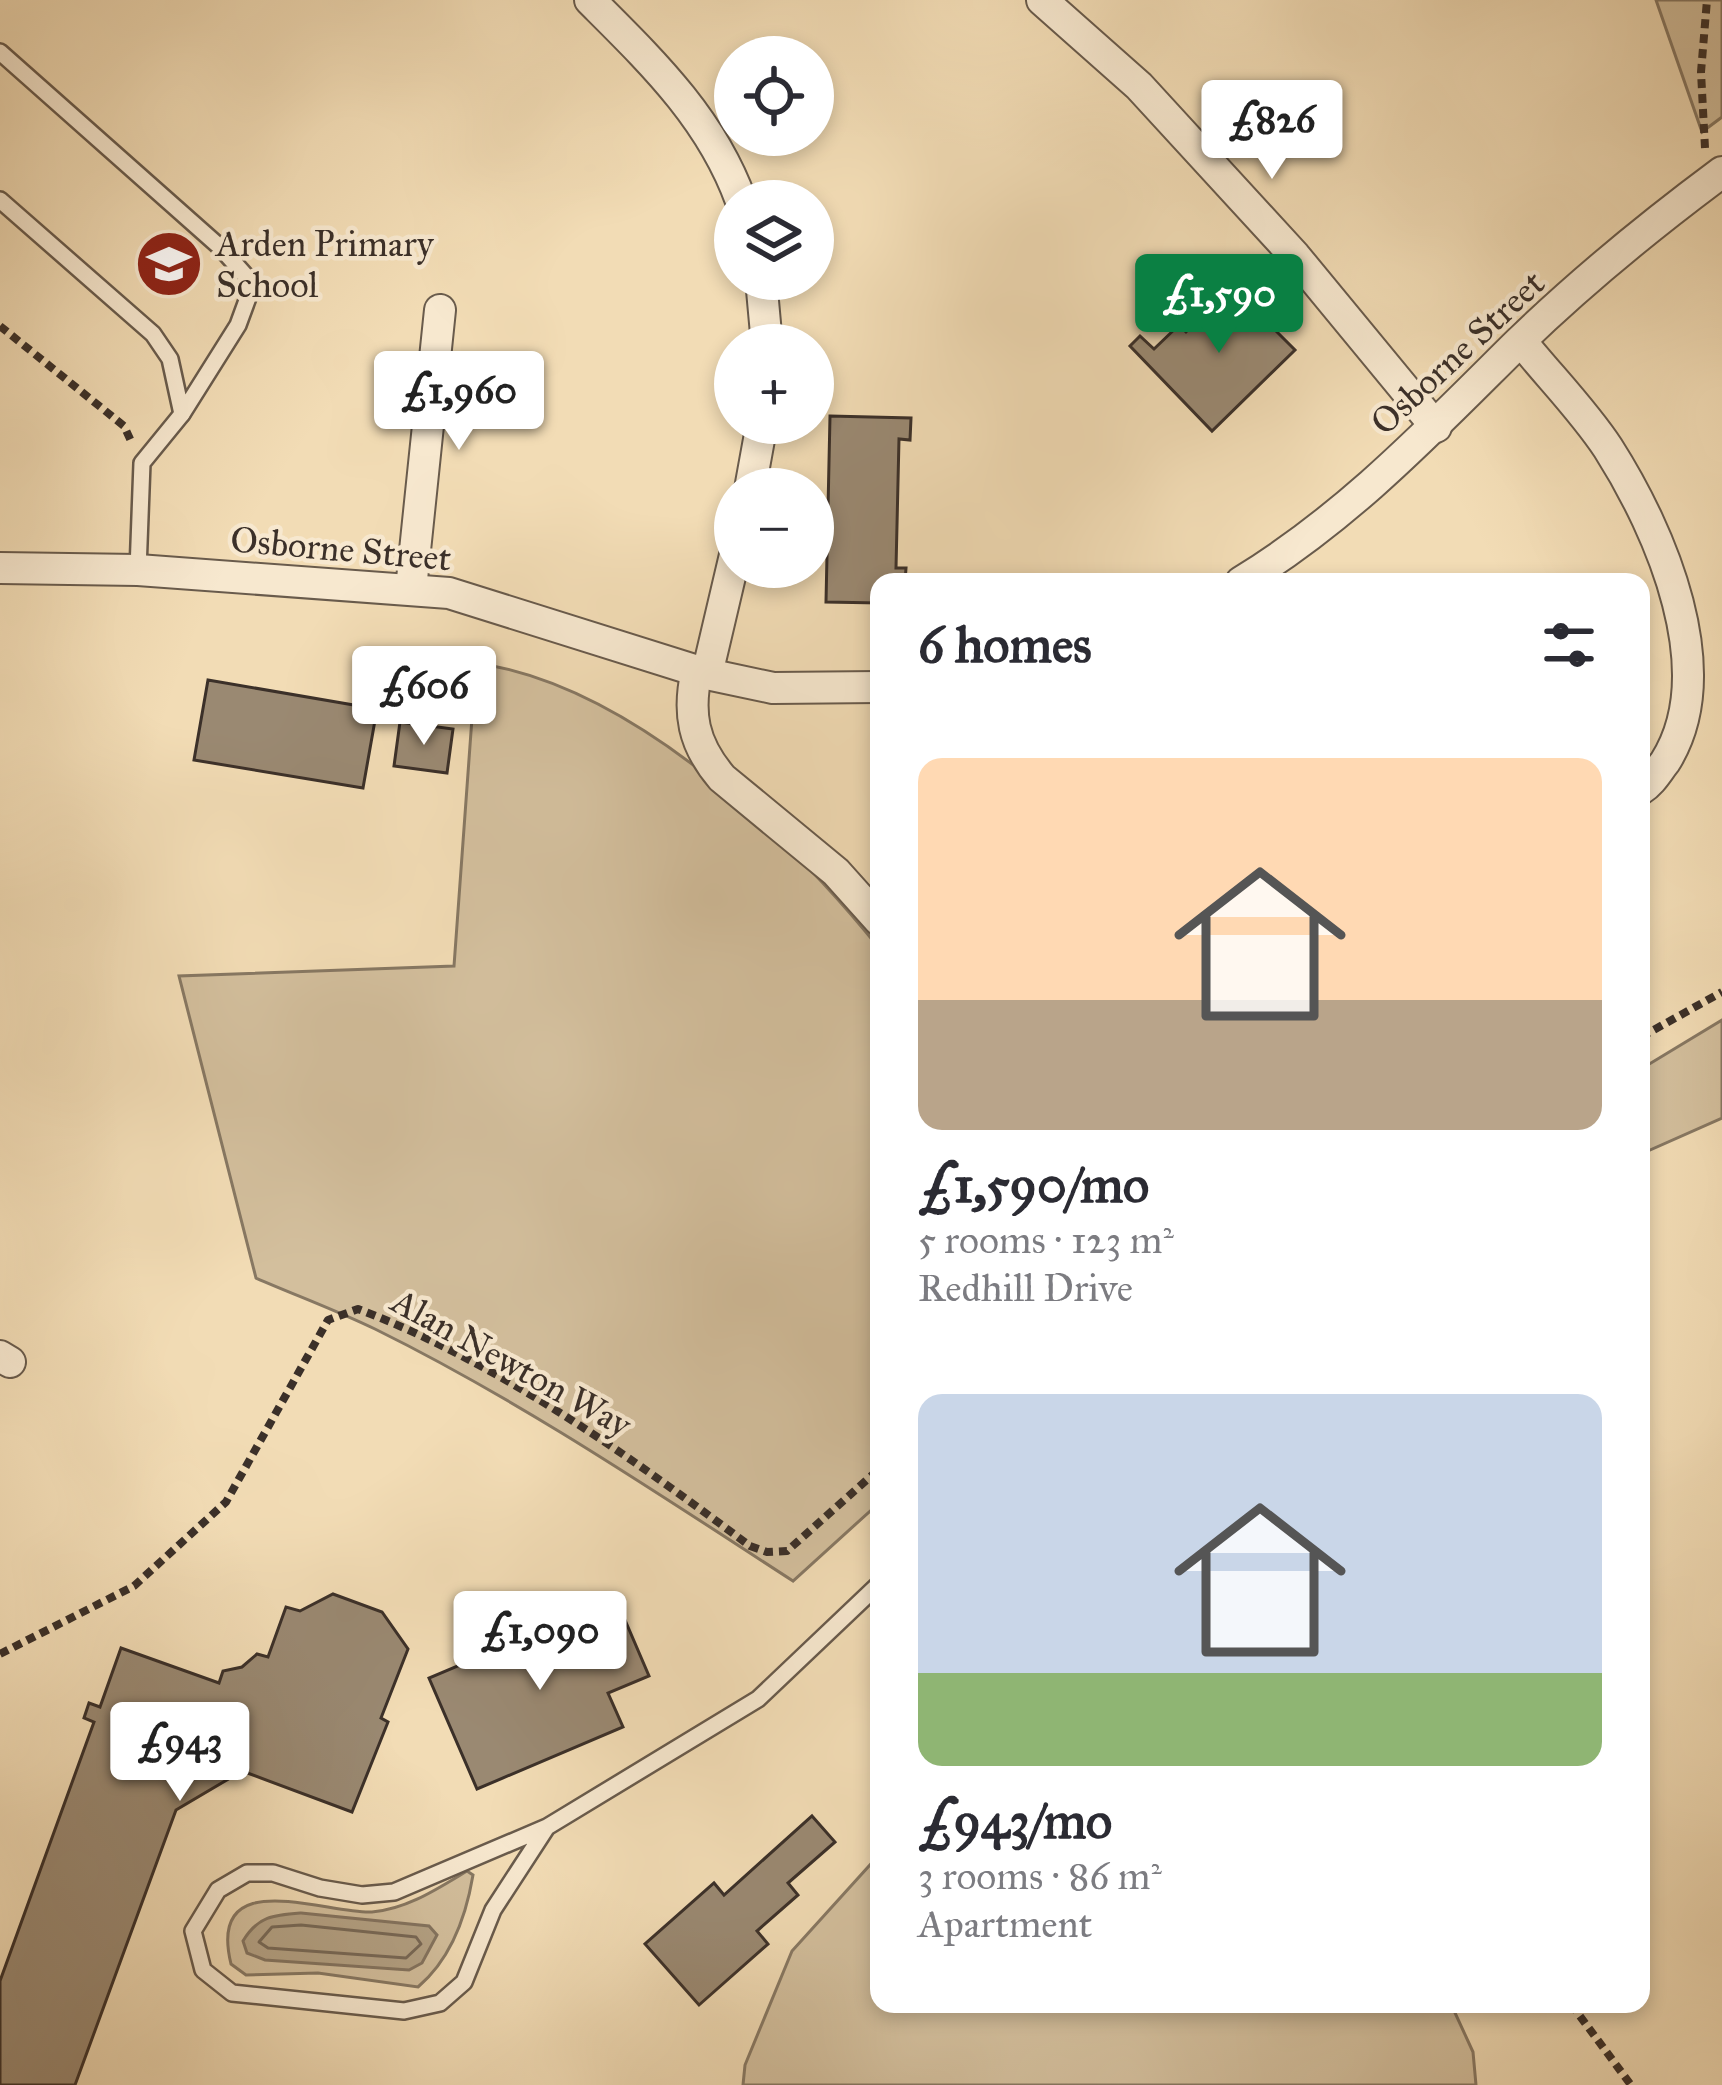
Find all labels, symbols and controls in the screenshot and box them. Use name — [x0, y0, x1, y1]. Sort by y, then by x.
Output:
map controls — [714, 36, 834, 588]
button: locate — [714, 36, 834, 156]
pin: £826 — [1201, 80, 1343, 182]
text: £826 — [1228, 95, 1316, 143]
button: layers — [714, 180, 834, 300]
place label: Arden Primary School — [214, 222, 435, 307]
school or university icon: Arden Primary School — [134, 229, 204, 299]
pin: £1,590 — [1121, 254, 1317, 356]
street label: Osborne Street — [1362, 261, 1554, 444]
text: £1,590 — [1162, 269, 1276, 317]
button: + — [714, 324, 834, 444]
pin: £1,960 — [361, 351, 557, 453]
text: £1,960 — [401, 366, 517, 414]
button: − — [714, 468, 834, 588]
street label: Osborne Street — [229, 517, 453, 581]
icon: filters — [1536, 612, 1602, 678]
text: 6 homes — [918, 614, 1092, 676]
pin: £606 — [353, 646, 495, 748]
text: £606 — [379, 661, 469, 709]
icon: home — [1152, 836, 1368, 1052]
text: £1,590/mo — [918, 1154, 1149, 1216]
text: 5 rooms · 123 m² — [918, 1216, 1174, 1264]
text: Redhill Drive — [918, 1264, 1133, 1312]
street label: Alan Newton Way — [382, 1278, 640, 1447]
icon: home — [1152, 1472, 1368, 1688]
pin: £1,090 — [442, 1591, 638, 1693]
text: £1,090 — [481, 1606, 599, 1654]
pin: £943 — [109, 1702, 251, 1804]
text: £943 — [137, 1717, 223, 1765]
text: £943/mo — [918, 1790, 1112, 1852]
text: 3 rooms · 86 m² — [918, 1852, 1162, 1900]
text: Apartment — [918, 1900, 1092, 1948]

